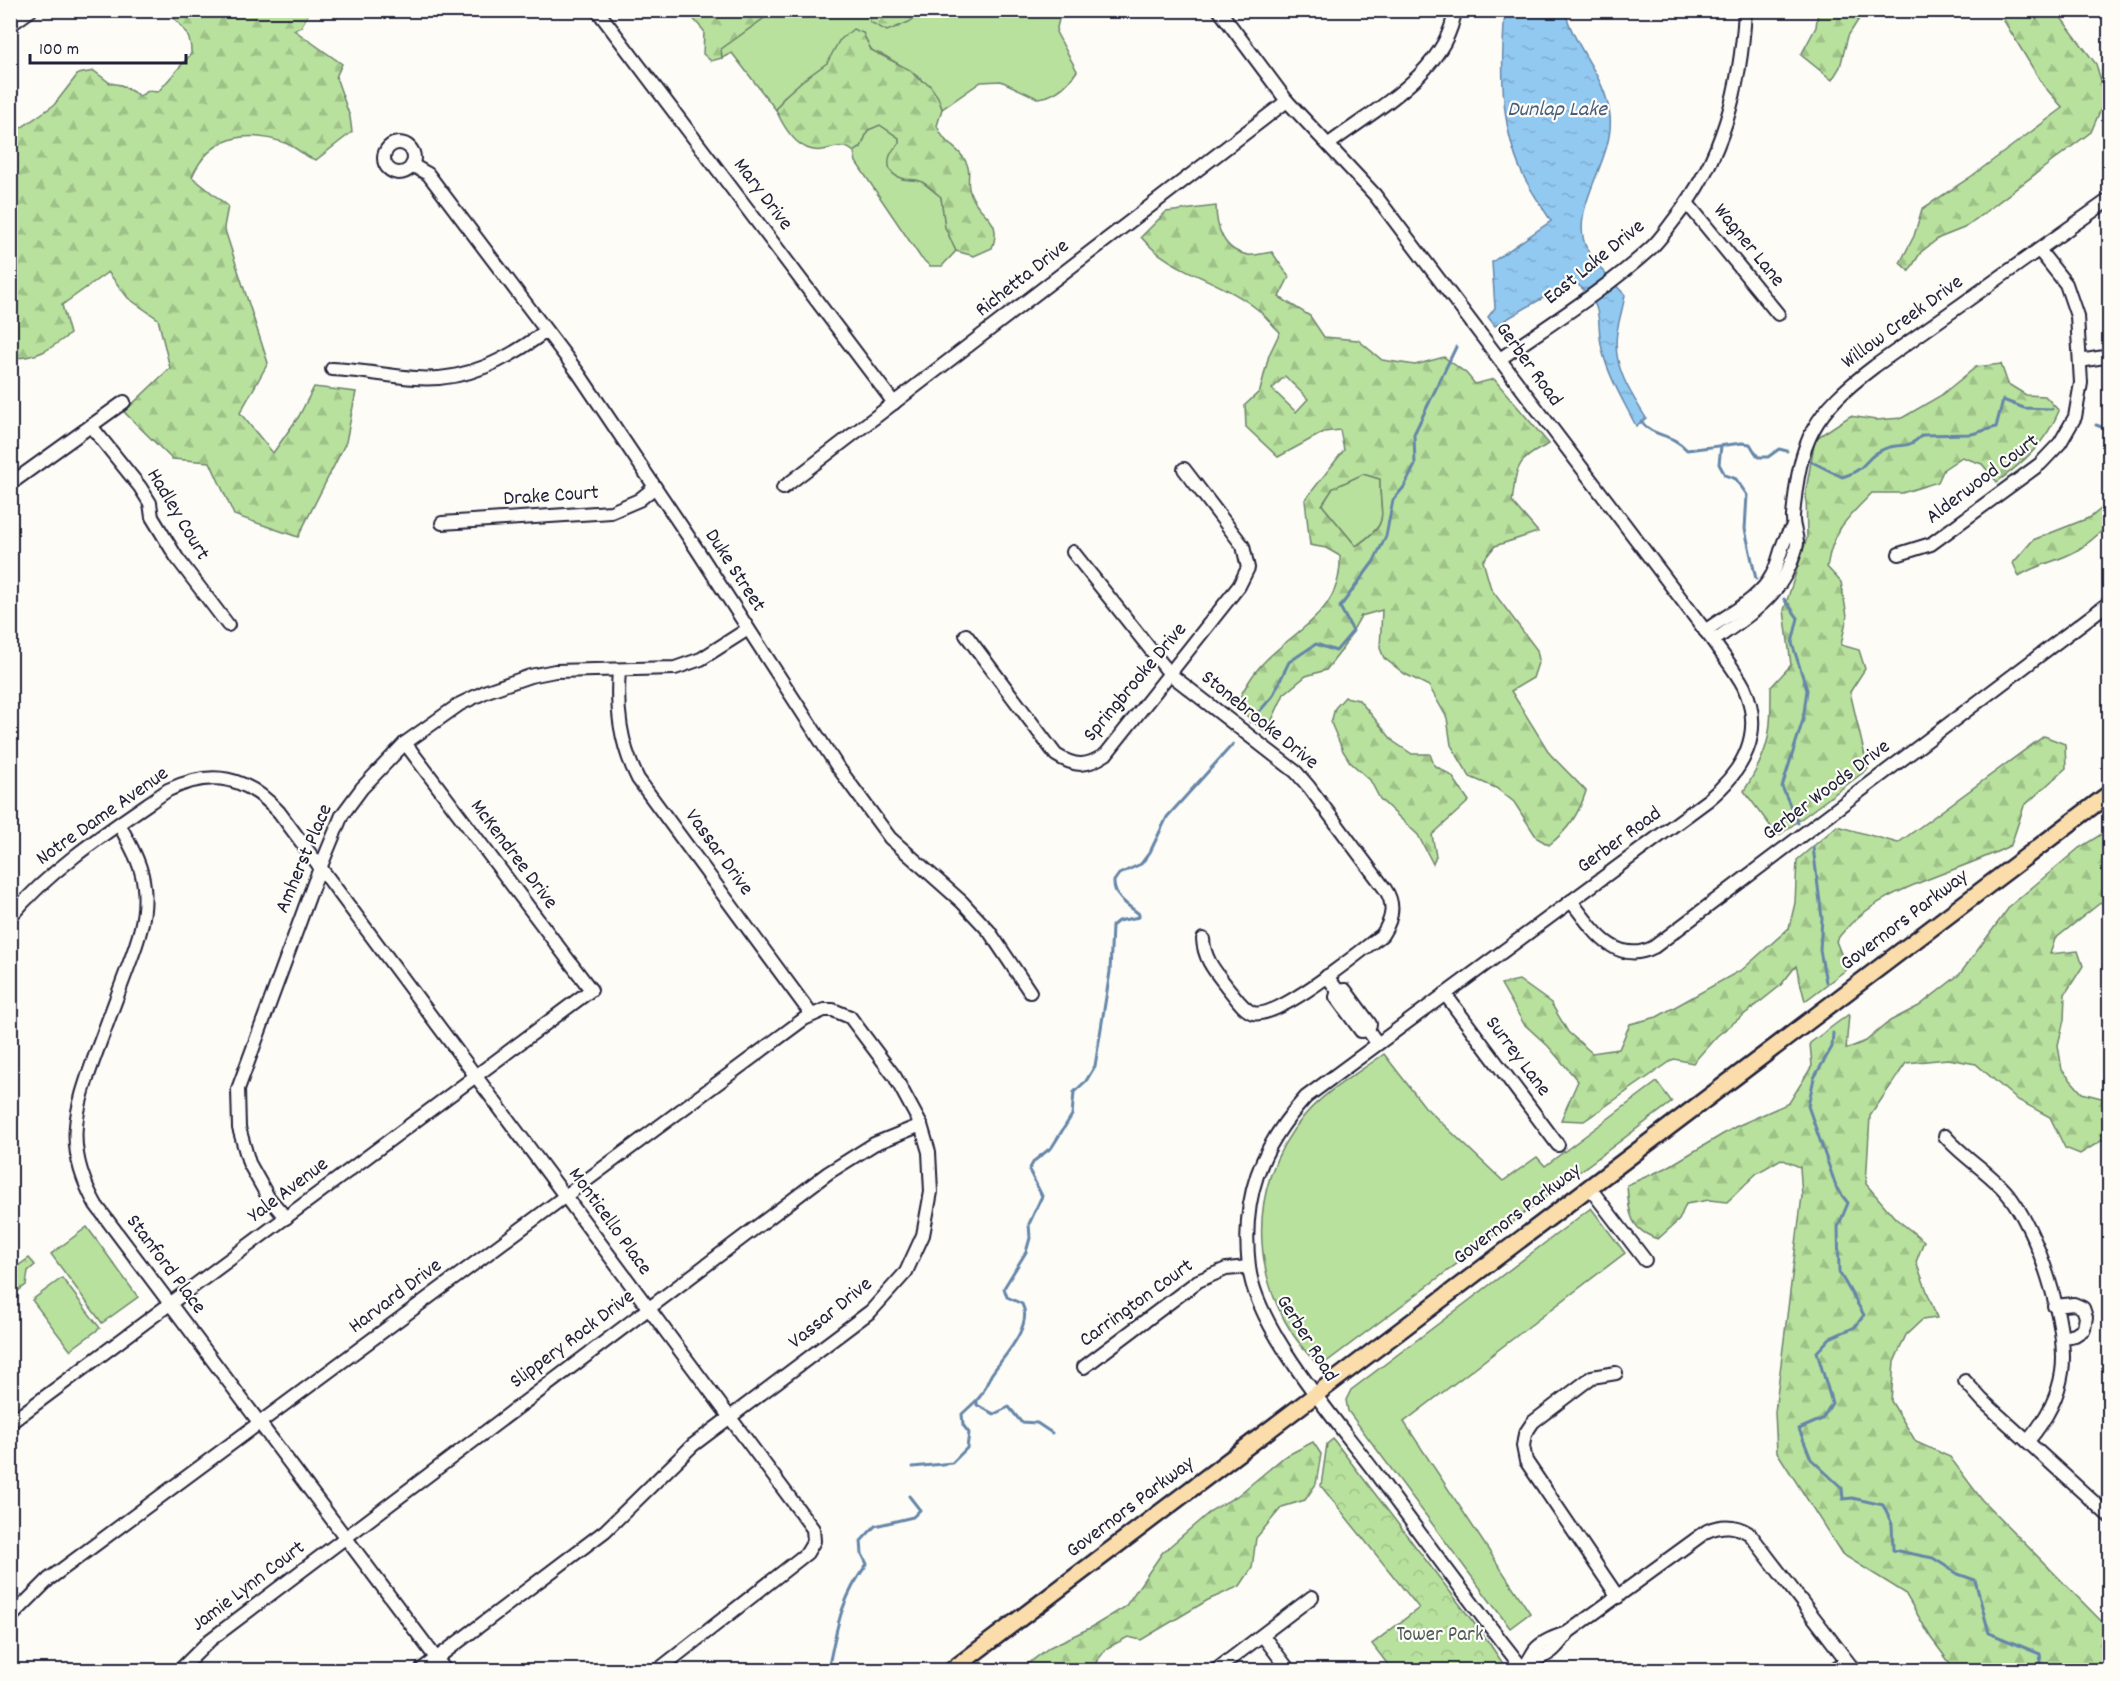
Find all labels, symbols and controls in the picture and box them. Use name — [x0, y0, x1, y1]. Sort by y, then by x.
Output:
scale bar — [30, 27, 186, 65]
text: 100 m — [39, 38, 79, 63]
water label: Dunlap Lake — [1507, 95, 1608, 126]
street label: Mary Drive — [725, 153, 799, 237]
street label: Wagner Lane — [1705, 198, 1791, 294]
street label: East Lake Drive — [1538, 213, 1652, 313]
street label: Richetta Drive — [970, 233, 1076, 325]
street label: Willow Creek Drive — [1836, 269, 1970, 377]
street label: Gerber Road — [1487, 317, 1569, 413]
street label: Alderwood Court — [1920, 427, 2046, 532]
street label: Hadley Court — [138, 463, 216, 567]
street label: Drake Court — [502, 479, 600, 515]
street label: Duke Street — [696, 524, 772, 619]
street label: Springbrooke Drive — [1077, 617, 1195, 749]
street label: Stonebrooke Drive — [1194, 664, 1324, 778]
street label: Gerber Woods Drive — [1757, 733, 1897, 849]
street label: Notre Dame Avenue — [31, 760, 175, 874]
street label: McKendree Drive — [462, 794, 564, 916]
street label: Amherst Place — [269, 800, 341, 918]
street label: Gerber Road — [1572, 800, 1668, 882]
street label: Vassar Drive — [676, 804, 760, 902]
street label: Governors Parkway — [1835, 862, 1976, 979]
street label: Surrey Lane — [1477, 1011, 1557, 1103]
street label: Yale Avenue — [242, 1151, 336, 1231]
street label: Governors Parkway — [1448, 1156, 1589, 1273]
street label: Monticello Place — [560, 1162, 658, 1282]
street label: Stanford Place — [118, 1209, 212, 1321]
street label: Harvard Drive — [343, 1252, 449, 1342]
street label: Carrington Court — [1074, 1252, 1200, 1356]
street label: Vassar Drive — [782, 1271, 880, 1357]
street label: Slippery Rock Drive — [504, 1283, 642, 1397]
street label: Gerber Road — [1267, 1290, 1345, 1388]
street label: Governors Parkway — [1061, 1449, 1202, 1566]
street label: Jamie Lynn Court — [186, 1534, 312, 1640]
park label: Tower Park — [1396, 1621, 1484, 1651]

